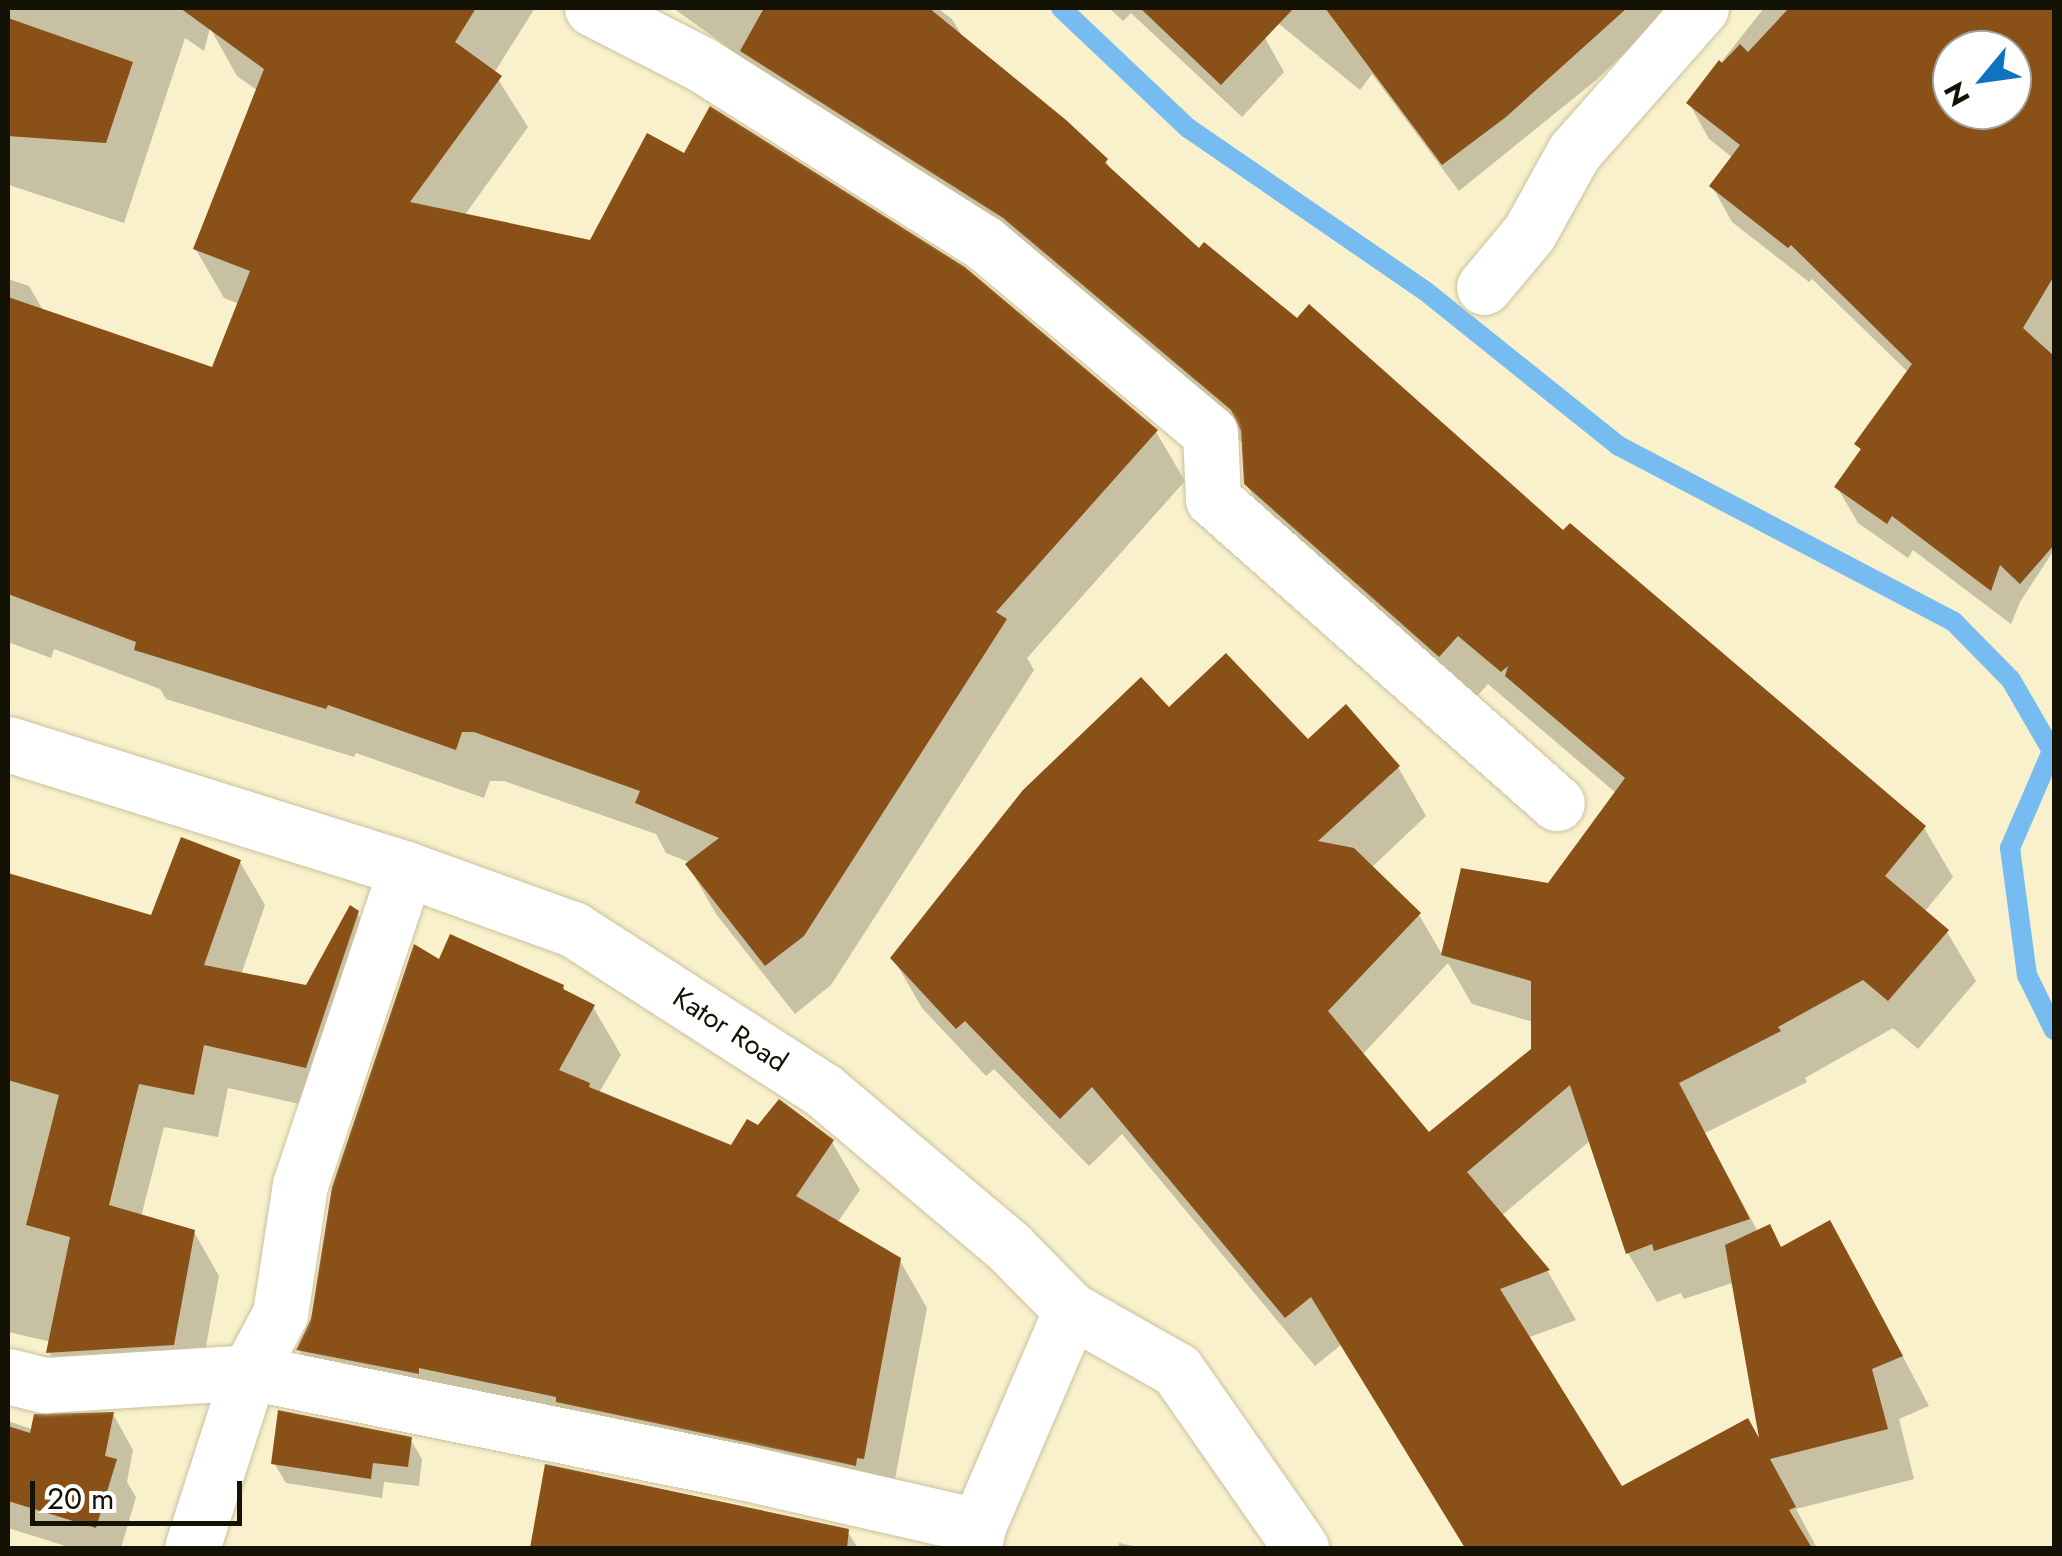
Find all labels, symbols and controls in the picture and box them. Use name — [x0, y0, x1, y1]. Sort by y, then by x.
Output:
north arrow — [1932, 30, 2032, 130]
text: N — [1934, 74, 1980, 113]
street label: Kator Road — [666, 981, 794, 1079]
scale bar — [35, 1461, 248, 1523]
text: 20 m — [47, 1477, 114, 1520]

